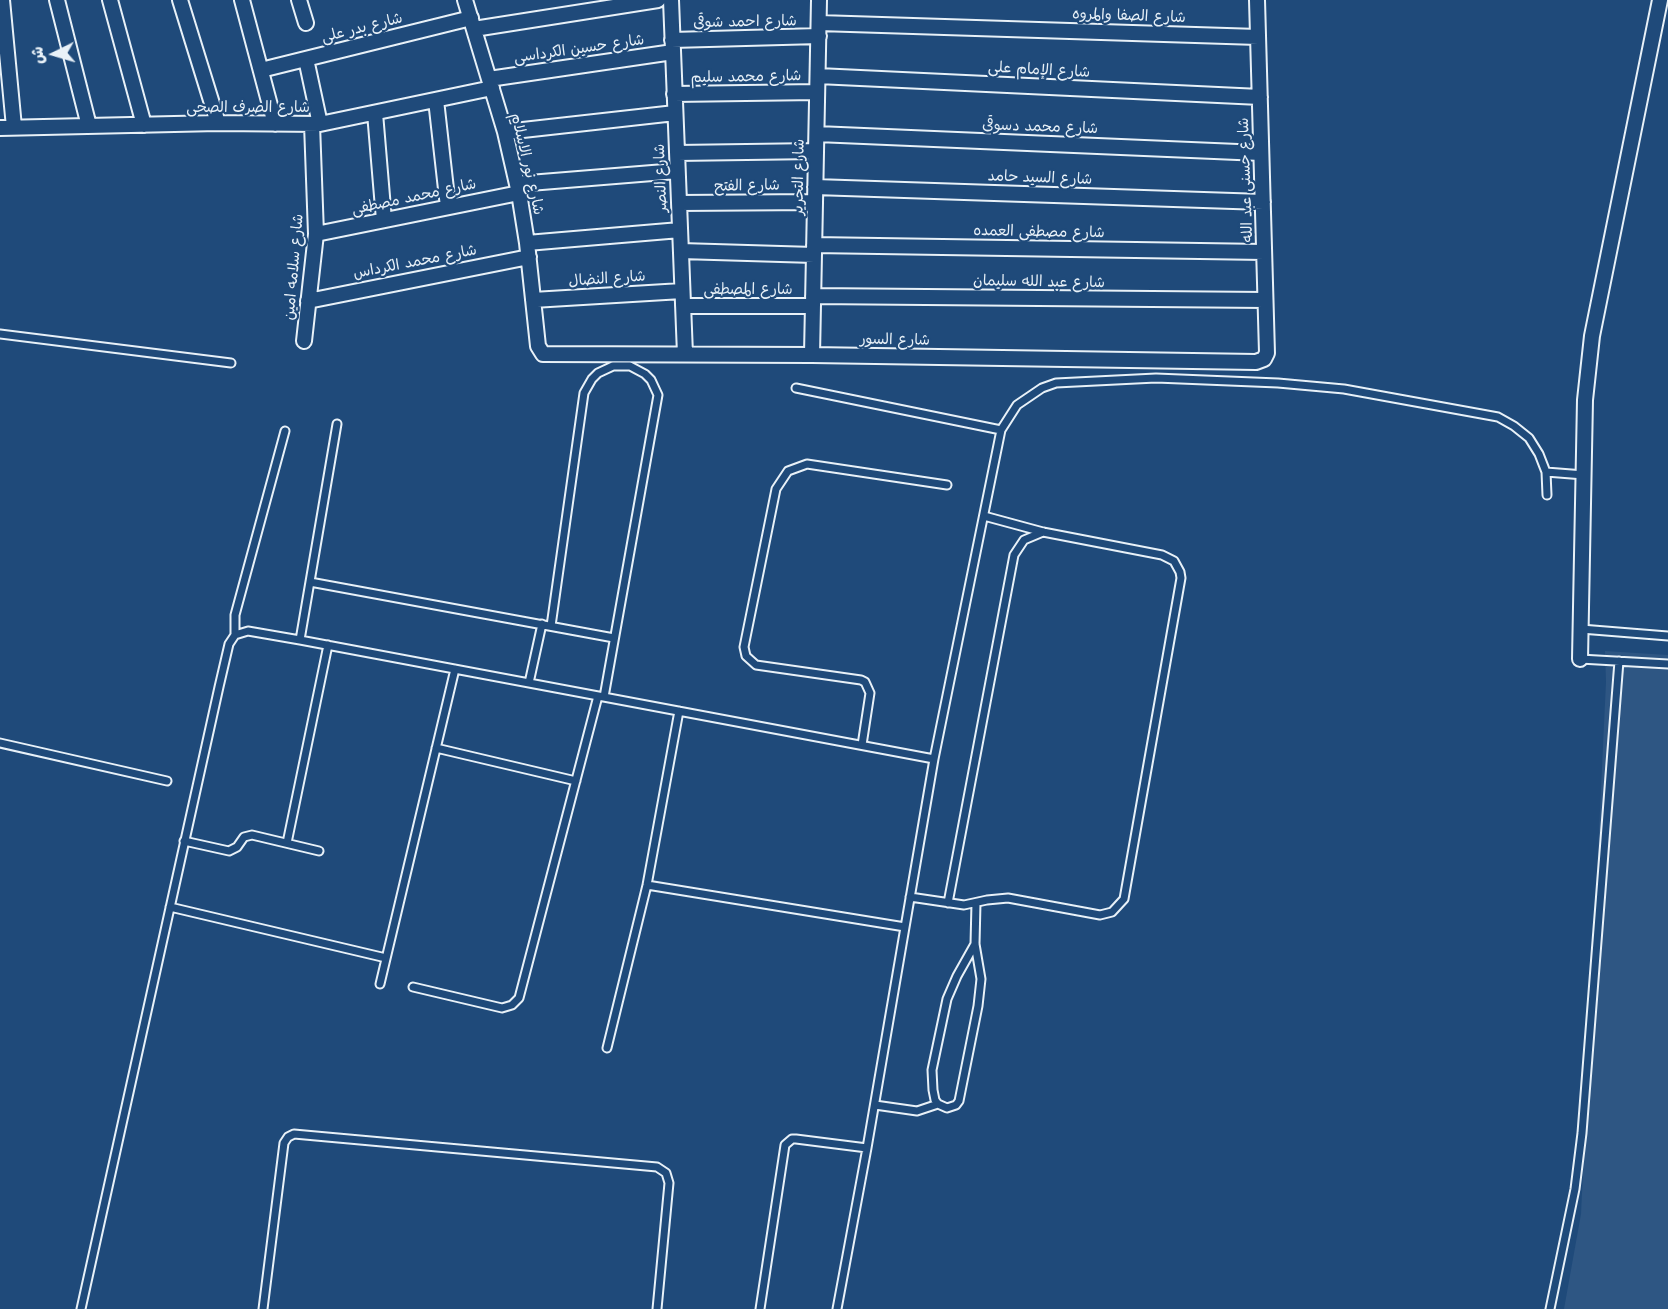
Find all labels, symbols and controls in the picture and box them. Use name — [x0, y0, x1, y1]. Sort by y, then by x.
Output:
street label: شارع الصفا والمروه — [1072, 5, 1186, 27]
street label: شارع بدر على — [319, 9, 405, 47]
street label: شارع احمد شوقى — [693, 12, 797, 32]
north arrow — [24, 24, 84, 84]
street label: شارع حسين الكرداسى — [513, 31, 645, 67]
text: ش — [23, 46, 49, 65]
street label: شارع الإمام على — [988, 58, 1090, 82]
street label: شارع محمد سليم — [691, 67, 801, 87]
street label: شارع الصرف الصحى — [186, 99, 310, 117]
street label: شارع نور الاسلام — [507, 111, 547, 217]
street label: شارع محمد دسوقى — [982, 116, 1098, 138]
street label: شارع حسنى عبد الله — [1235, 117, 1257, 243]
street label: شارع التحرير — [789, 139, 809, 215]
street label: شارع النصر — [651, 143, 671, 213]
street label: شارع السيد حامد — [987, 167, 1093, 189]
street label: شارع محمد مصطفى — [350, 175, 478, 219]
street label: شارع الفتح — [714, 176, 780, 196]
street label: شارع سلامه امين — [280, 213, 308, 321]
street label: شارع مصطفى العمده — [973, 222, 1105, 242]
street label: شارع محمد الكرداس — [352, 241, 478, 283]
street label: شارع النضال — [568, 267, 646, 291]
street label: شارع عبد الله سليمان — [973, 272, 1105, 292]
street label: شارع المصطفى — [703, 281, 793, 299]
street label: شارع السور — [860, 330, 930, 350]

